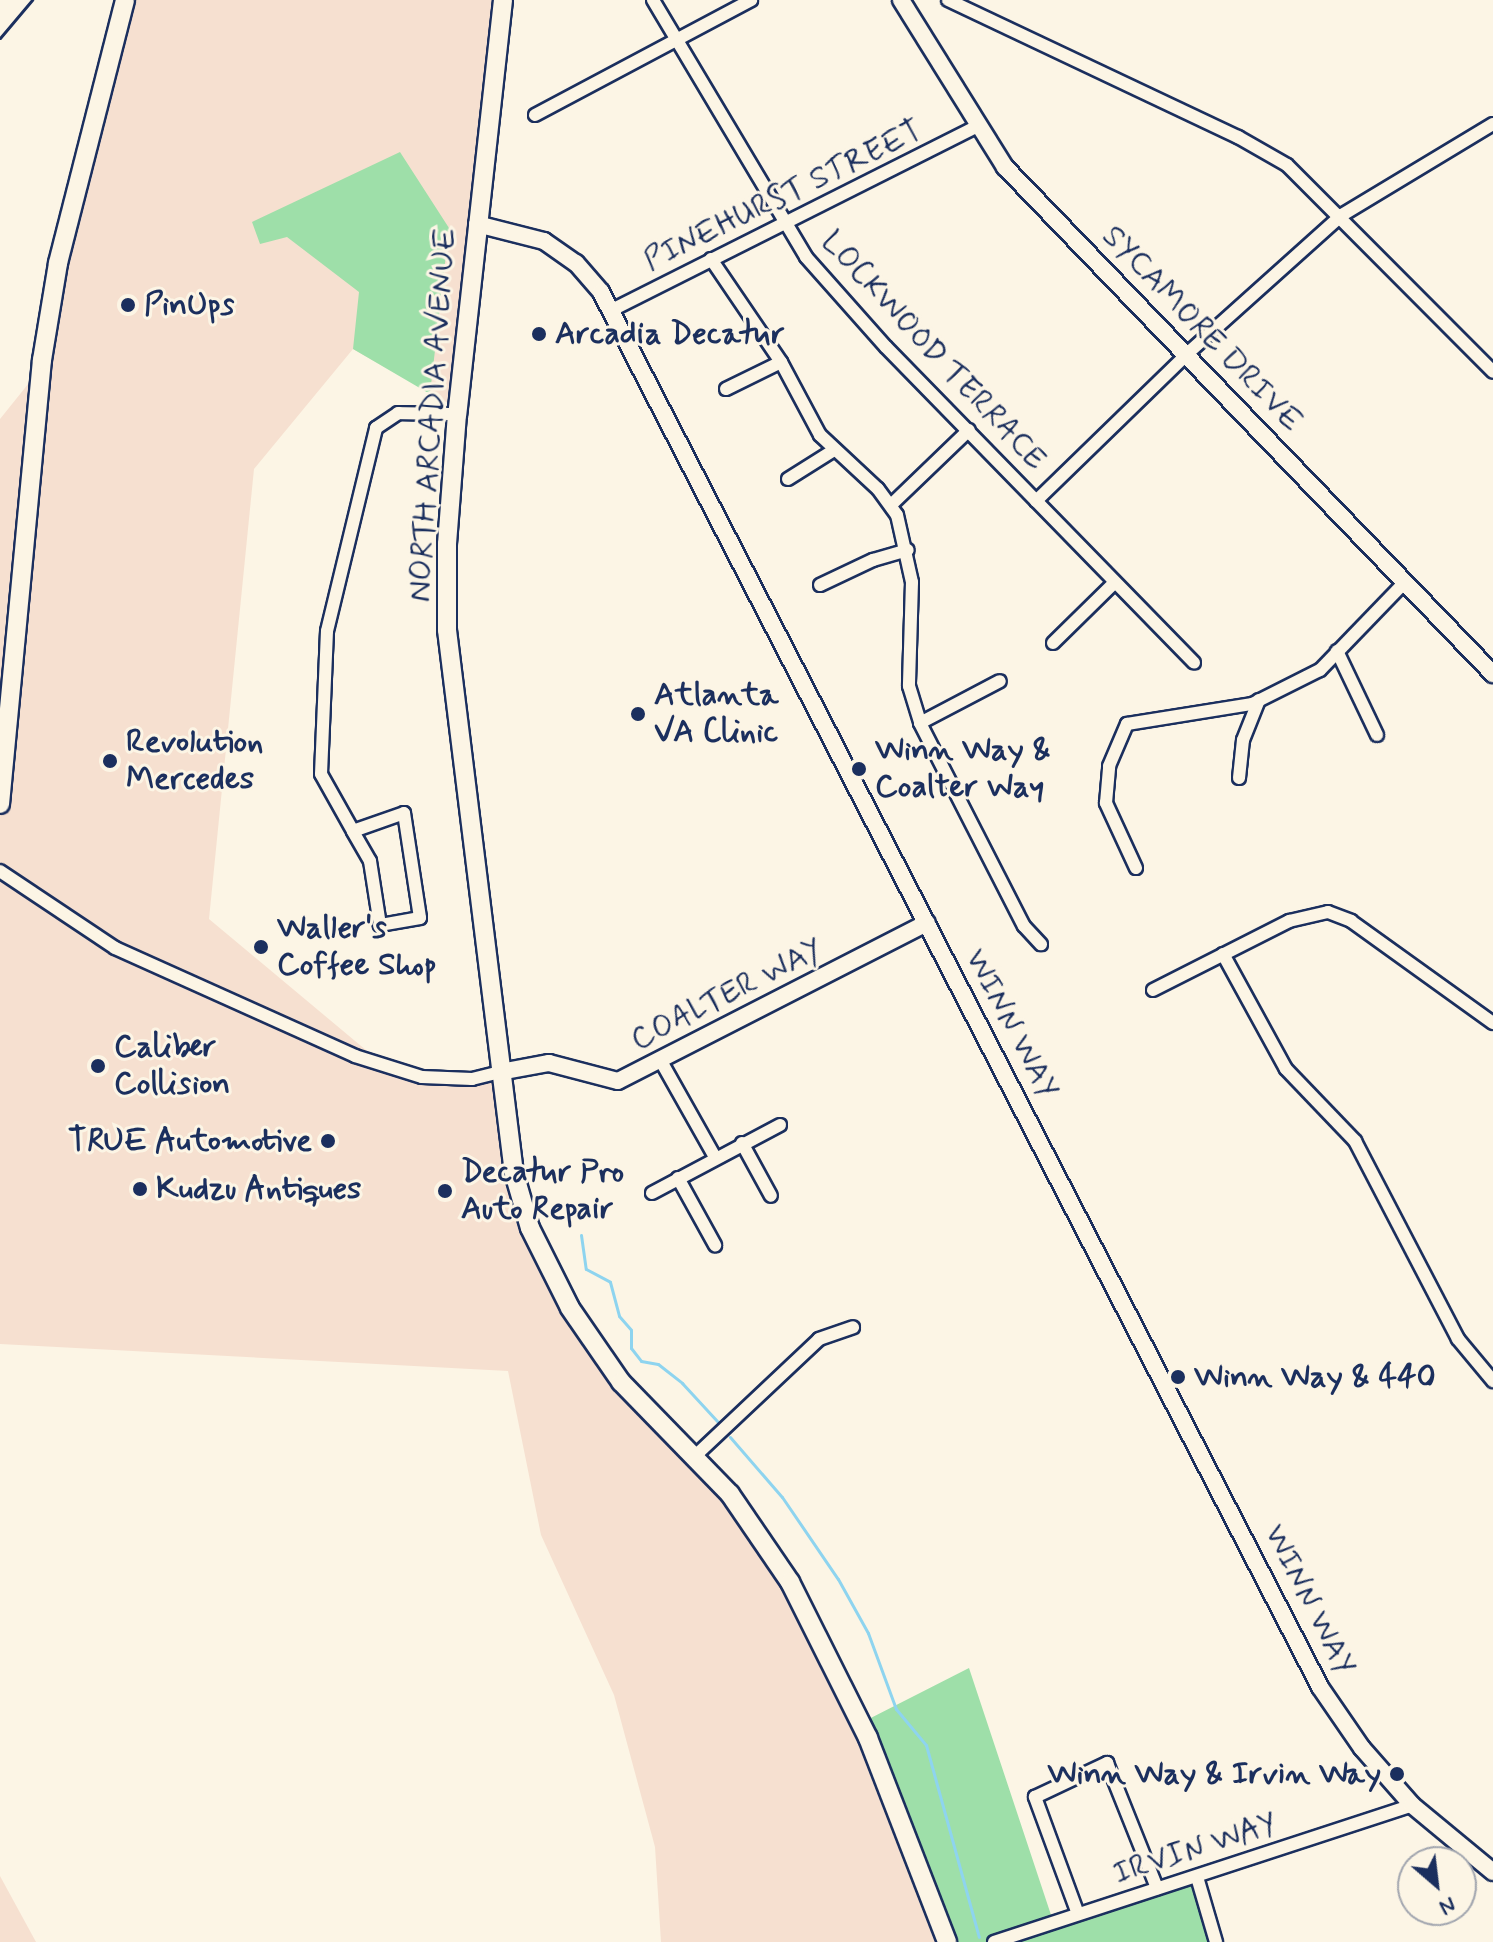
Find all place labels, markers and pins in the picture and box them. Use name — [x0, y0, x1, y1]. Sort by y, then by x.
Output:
place label: PinUps — [144, 286, 234, 324]
marker: PinUps — [119, 296, 137, 314]
place label: Arcadia Decatur — [555, 315, 781, 353]
marker: Arcadia Decatur — [530, 325, 548, 343]
place label: Atlanta VA Clinic — [654, 677, 782, 752]
marker: Atlanta VA Clinic — [629, 705, 647, 723]
place label: Revolution Mercedes — [126, 724, 263, 799]
place label: Winn Way & Coalter Way — [875, 732, 1051, 807]
marker: Revolution Mercedes — [101, 752, 119, 770]
marker: Winn Way & Coalter Way — [850, 760, 868, 778]
place label: Waller's Coffee Shop — [277, 910, 437, 985]
marker: Waller's Coffee Shop — [252, 938, 270, 956]
place label: Caliber Collision — [114, 1029, 230, 1104]
marker: Caliber Collision — [89, 1057, 107, 1075]
place label: TRUE Automotive — [71, 1122, 312, 1160]
marker: TRUE Automotive — [319, 1132, 337, 1150]
place label: Decatur Pro Auto Repair — [461, 1154, 625, 1229]
place label: Kudzu Antiques — [156, 1170, 362, 1208]
marker: Kudzu Antiques — [131, 1180, 149, 1198]
marker: Decatur Pro Auto Repair — [436, 1182, 454, 1200]
place label: Winn Way & 440 — [1194, 1358, 1436, 1396]
marker: Winn Way & 440 — [1169, 1368, 1187, 1386]
place label: Winn Way & Irvin Way — [1048, 1755, 1381, 1793]
marker: Winn Way & Irvin Way — [1388, 1765, 1406, 1783]

